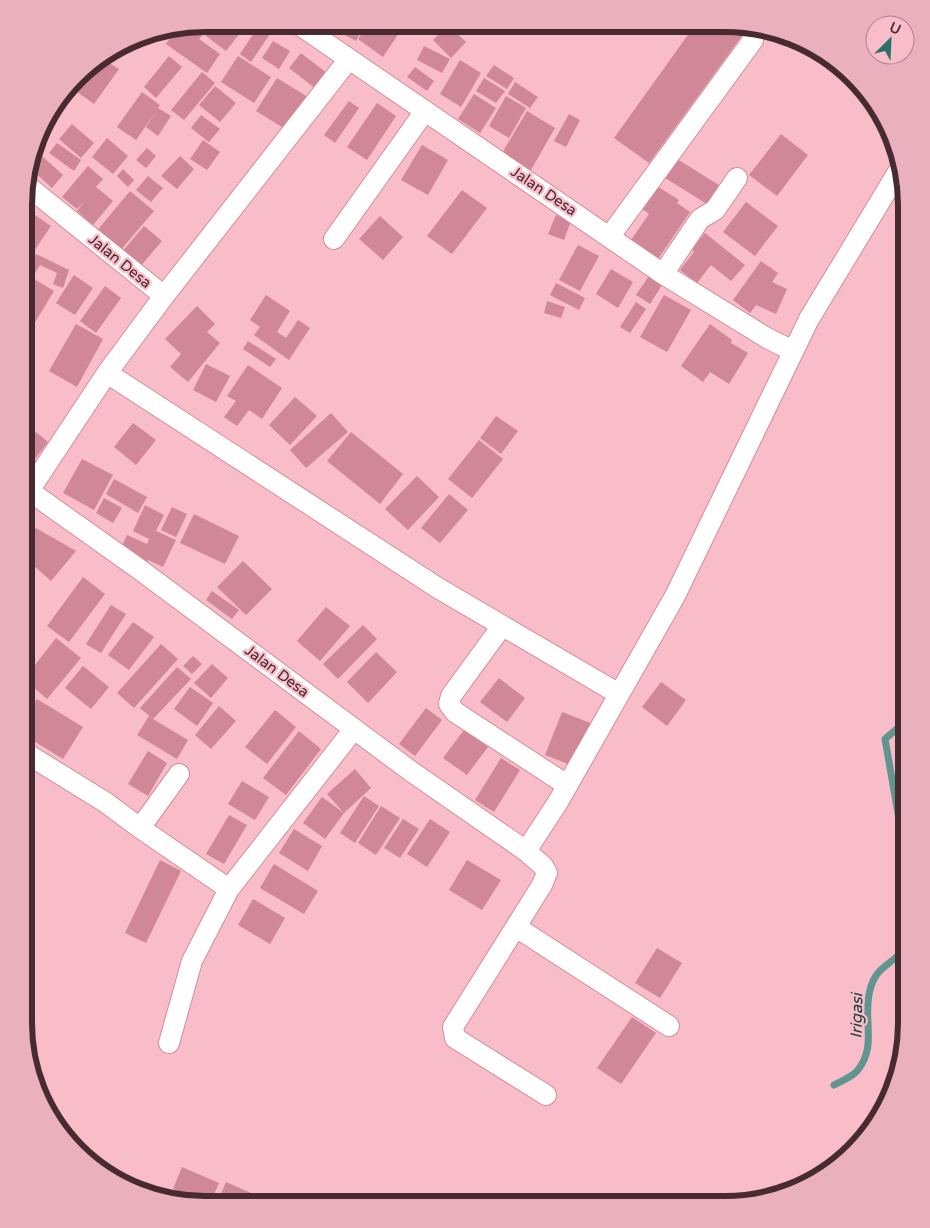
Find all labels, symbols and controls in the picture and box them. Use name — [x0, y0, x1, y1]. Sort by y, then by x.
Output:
north arrow — [865, 15, 915, 65]
text: U — [887, 19, 903, 39]
street label: Jalan Desa — [508, 162, 580, 220]
street label: Jalan Desa — [85, 230, 155, 292]
street label: Jalan Desa — [241, 641, 313, 701]
water label: Irigasi — [847, 991, 867, 1039]

